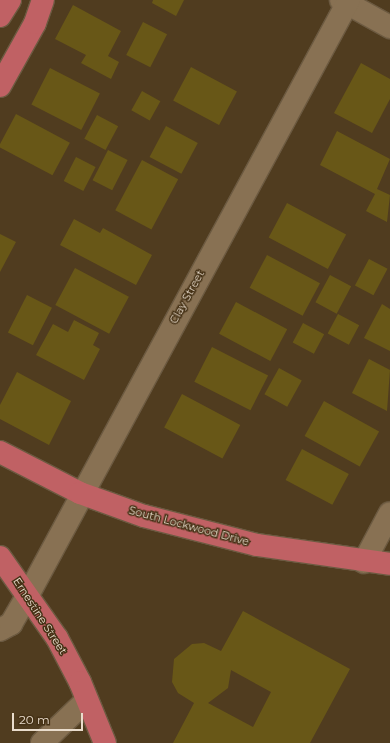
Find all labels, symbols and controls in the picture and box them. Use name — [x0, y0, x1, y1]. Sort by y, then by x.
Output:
street label: Clay Street — [167, 268, 207, 326]
street label: South Lockwood Drive — [127, 504, 251, 548]
street label: Ernestine Street — [10, 575, 70, 657]
scale bar — [14, 705, 85, 731]
text: 20 m — [19, 712, 50, 727]

